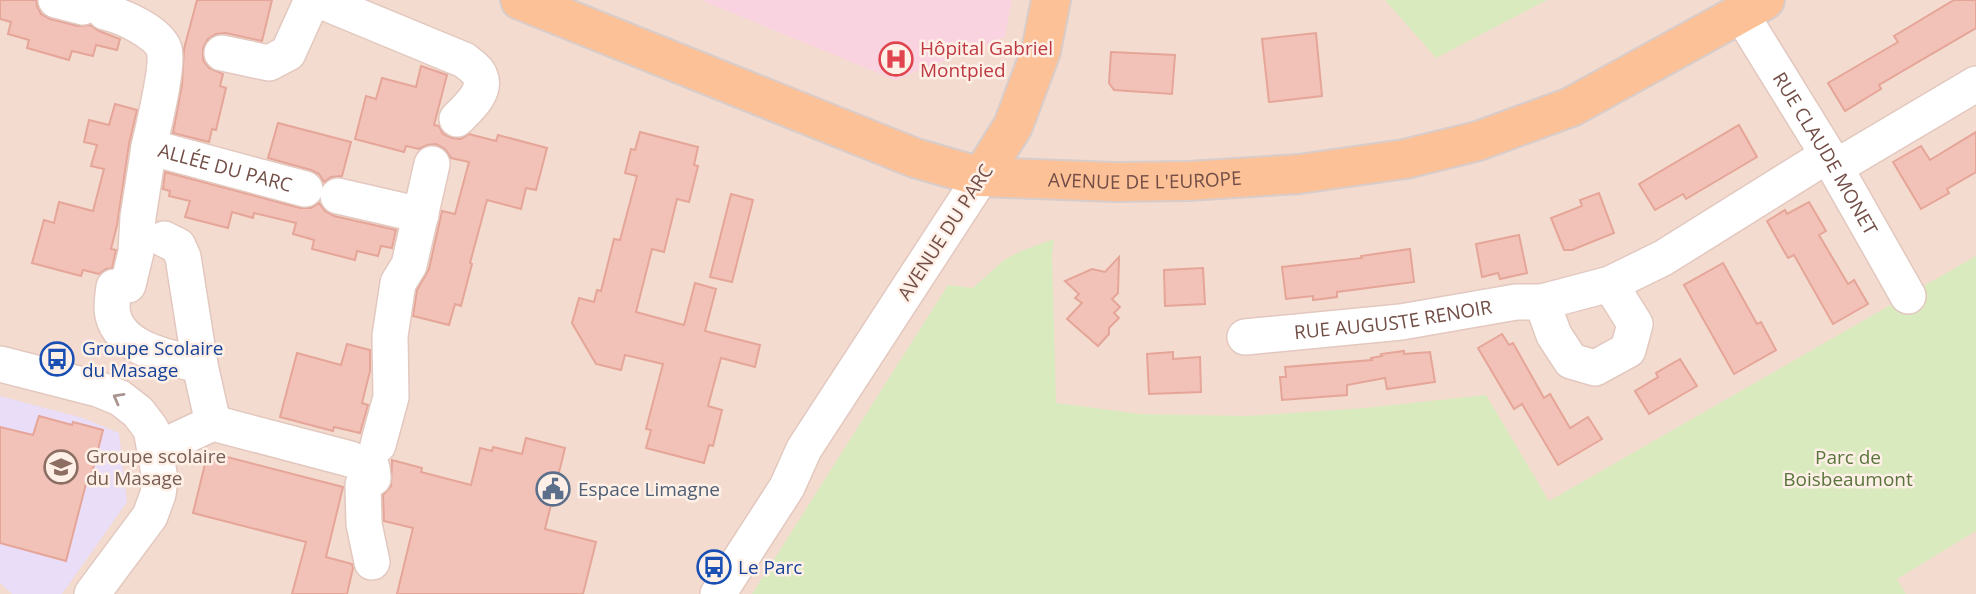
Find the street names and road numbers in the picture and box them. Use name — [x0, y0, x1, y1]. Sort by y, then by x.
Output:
street label: RUE CLAUDE MONET — [1767, 67, 1884, 240]
street label: ALLÉE DU PARC — [155, 137, 295, 198]
street label: AVENUE DU PARC — [891, 159, 999, 305]
street label: AVENUE DE L'EUROPE — [1047, 165, 1242, 195]
street label: RUE AUGUSTE RENOIR — [1293, 293, 1494, 345]

